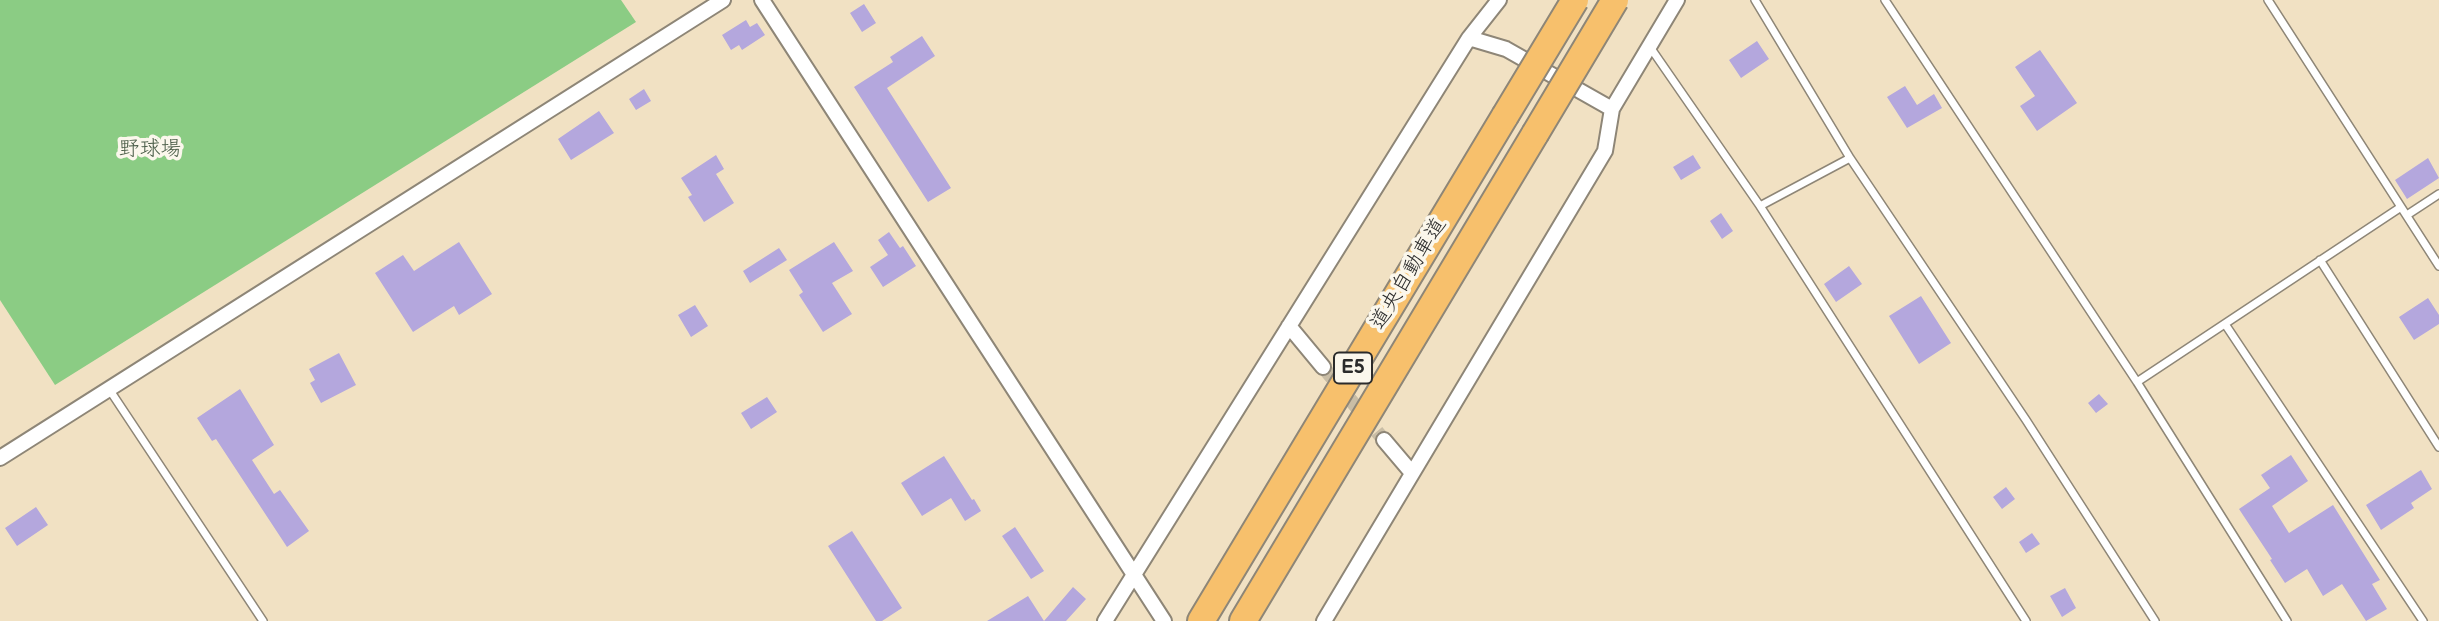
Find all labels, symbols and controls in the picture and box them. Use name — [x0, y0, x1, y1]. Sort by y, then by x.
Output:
park label: 野球場 — [119, 137, 181, 163]
street label: 道央自動車道 — [1366, 214, 1452, 334]
road number: E5 — [1334, 352, 1372, 384]

